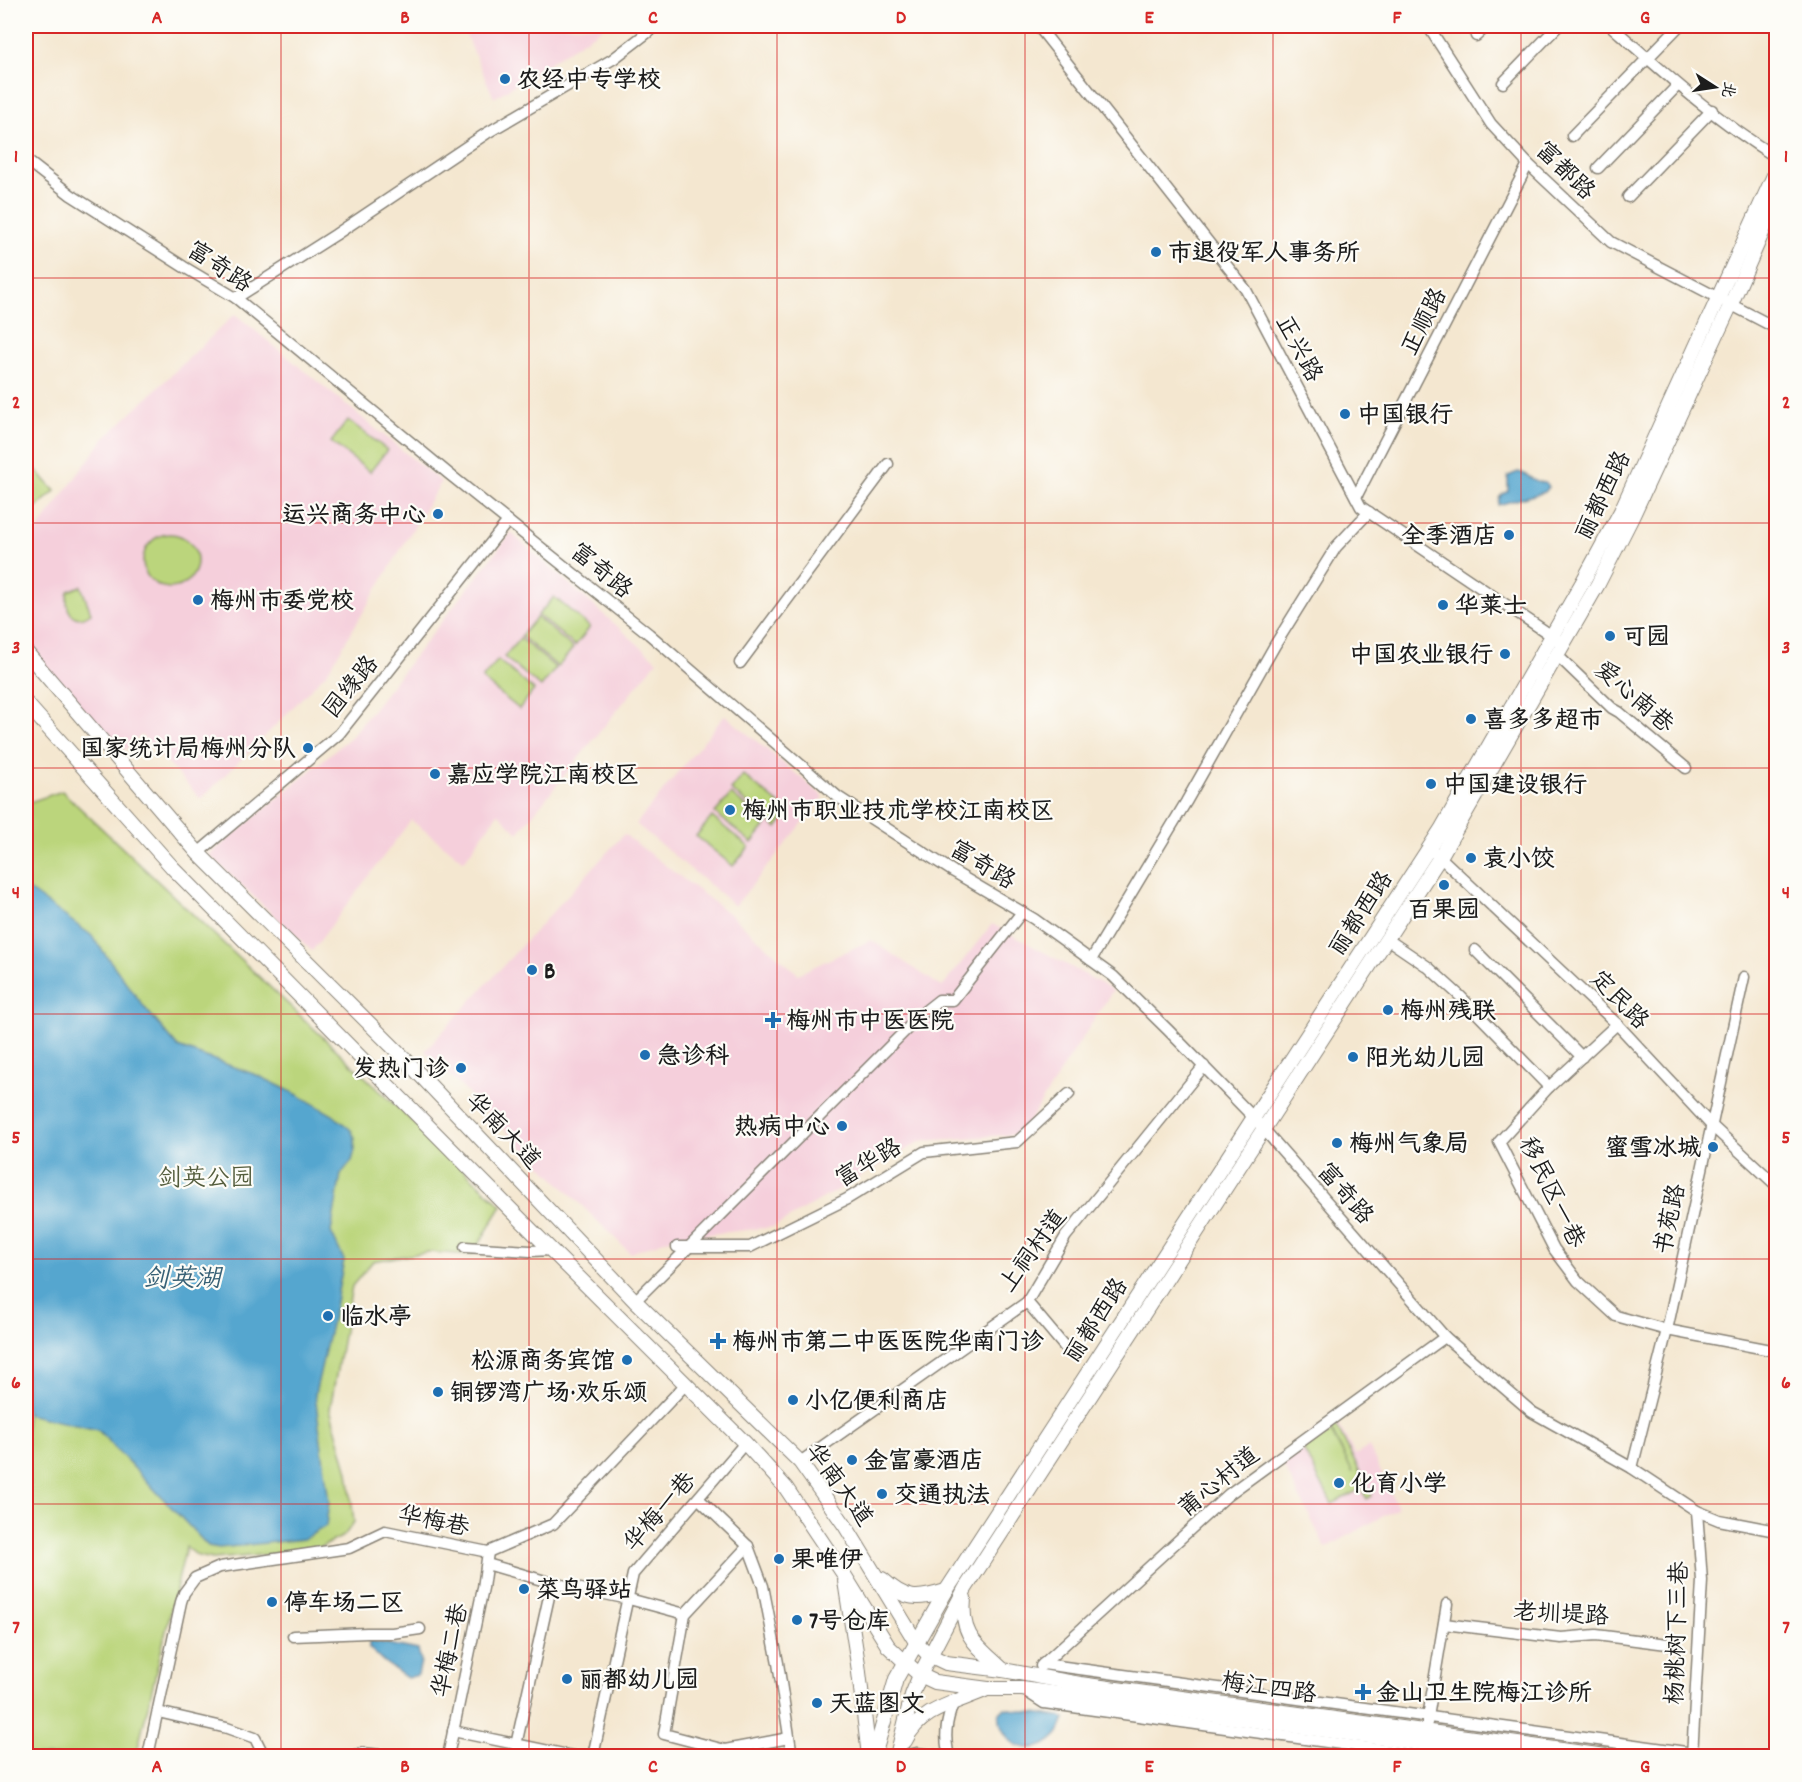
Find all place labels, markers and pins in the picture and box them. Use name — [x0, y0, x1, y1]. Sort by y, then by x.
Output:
place label: 农经中专学校 — [517, 65, 661, 99]
marker: 农经中专学校 — [498, 72, 512, 86]
place label: 市退役军人事务所 — [1168, 238, 1360, 272]
marker: 市退役军人事务所 — [1149, 245, 1163, 259]
place label: 中国银行 — [1357, 400, 1453, 434]
marker: 中国银行 — [1338, 407, 1352, 421]
place label: 运兴商务中心 — [282, 500, 426, 534]
marker: 运兴商务中心 — [431, 507, 445, 521]
place label: 全季酒店 — [1401, 521, 1497, 555]
marker: 全季酒店 — [1502, 528, 1516, 542]
place label: 梅州市委党校 — [210, 586, 354, 620]
place label: 华莱士 — [1455, 591, 1527, 625]
marker: 梅州市委党校 — [191, 593, 205, 607]
marker: 华莱士 — [1436, 598, 1450, 612]
place label: 可园 — [1622, 622, 1670, 656]
marker: 可园 — [1603, 629, 1617, 643]
place label: 中国农业银行 — [1349, 640, 1493, 674]
marker: 中国农业银行 — [1498, 647, 1512, 661]
place label: 喜多多超市 — [1483, 705, 1603, 739]
marker: 喜多多超市 — [1464, 712, 1478, 726]
place label: 国家统计局梅州分队 — [80, 734, 296, 768]
marker: 国家统计局梅州分队 — [301, 741, 315, 755]
place label: 嘉应学院江南校区 — [447, 760, 639, 794]
marker: 嘉应学院江南校区 — [428, 767, 442, 781]
place label: 中国建设银行 — [1443, 770, 1587, 804]
marker: 中国建设银行 — [1424, 777, 1438, 791]
place label: 梅州市职业技术学校江南校区 — [742, 796, 1054, 830]
marker: 梅州市职业技术学校江南校区 — [723, 803, 737, 817]
place label: 袁小饺 — [1483, 844, 1555, 878]
marker: 袁小饺 — [1464, 851, 1478, 865]
marker: 百果园 — [1437, 878, 1451, 892]
place label: 百果园 — [1408, 895, 1480, 929]
place label: B — [544, 956, 555, 990]
marker: B — [525, 963, 539, 977]
place label: 梅州残联 — [1400, 996, 1496, 1030]
marker: 梅州残联 — [1381, 1003, 1395, 1017]
place label: 梅州市中医医院 — [786, 1006, 954, 1040]
marker: 梅州市中医医院 — [764, 1011, 782, 1029]
place label: 急诊科 — [657, 1041, 730, 1075]
place label: 阳光幼儿园 — [1365, 1043, 1485, 1077]
marker: 急诊科 — [638, 1048, 652, 1062]
marker: 阳光幼儿园 — [1346, 1050, 1360, 1064]
place label: 发热门诊 — [353, 1054, 449, 1088]
marker: 发热门诊 — [454, 1061, 468, 1075]
place label: 热病中心 — [734, 1112, 830, 1146]
marker: 热病中心 — [835, 1119, 849, 1133]
place label: 梅州气象局 — [1349, 1129, 1469, 1163]
place label: 蜜雪冰城 — [1605, 1133, 1701, 1167]
marker: 梅州气象局 — [1330, 1136, 1344, 1150]
marker: 蜜雪冰城 — [1706, 1140, 1720, 1154]
place label: 临水亭 — [340, 1302, 412, 1336]
marker: 临水亭 — [321, 1309, 335, 1323]
place label: 梅州市第二中医医院华南门诊 — [732, 1327, 1044, 1361]
marker: 梅州市第二中医医院华南门诊 — [709, 1332, 727, 1350]
place label: 松源商务宾馆 — [471, 1346, 615, 1380]
marker: 松源商务宾馆 — [620, 1353, 634, 1367]
place label: 铜锣湾广场·欢乐颂 — [450, 1378, 648, 1412]
marker: 铜锣湾广场·欢乐颂 — [431, 1385, 445, 1399]
place label: 小亿便利商店 — [805, 1386, 949, 1420]
marker: 小亿便利商店 — [786, 1393, 800, 1407]
place label: 金富豪酒店 — [864, 1446, 984, 1480]
marker: 金富豪酒店 — [845, 1453, 859, 1467]
place label: 化育小学 — [1351, 1469, 1447, 1503]
marker: 化育小学 — [1332, 1476, 1346, 1490]
place label: 交通执法 — [894, 1480, 990, 1514]
marker: 交通执法 — [875, 1487, 889, 1501]
place label: 果唯伊 — [791, 1545, 863, 1579]
marker: 果唯伊 — [772, 1552, 786, 1566]
place label: 菜鸟驿站 — [536, 1575, 632, 1609]
marker: 菜鸟驿站 — [517, 1582, 531, 1596]
place label: 停车场二区 — [284, 1588, 404, 1622]
marker: 停车场二区 — [265, 1595, 279, 1609]
place label: 7号仓库 — [809, 1606, 890, 1640]
marker: 7号仓库 — [790, 1613, 804, 1627]
place label: 丽都幼儿园 — [579, 1665, 699, 1699]
marker: 丽都幼儿园 — [560, 1672, 574, 1686]
place label: 金山卫生院梅江诊所 — [1376, 1678, 1592, 1712]
marker: 金山卫生院梅江诊所 — [1354, 1683, 1372, 1701]
place label: 天蓝图文 — [829, 1689, 925, 1723]
marker: 天蓝图文 — [810, 1696, 824, 1710]

